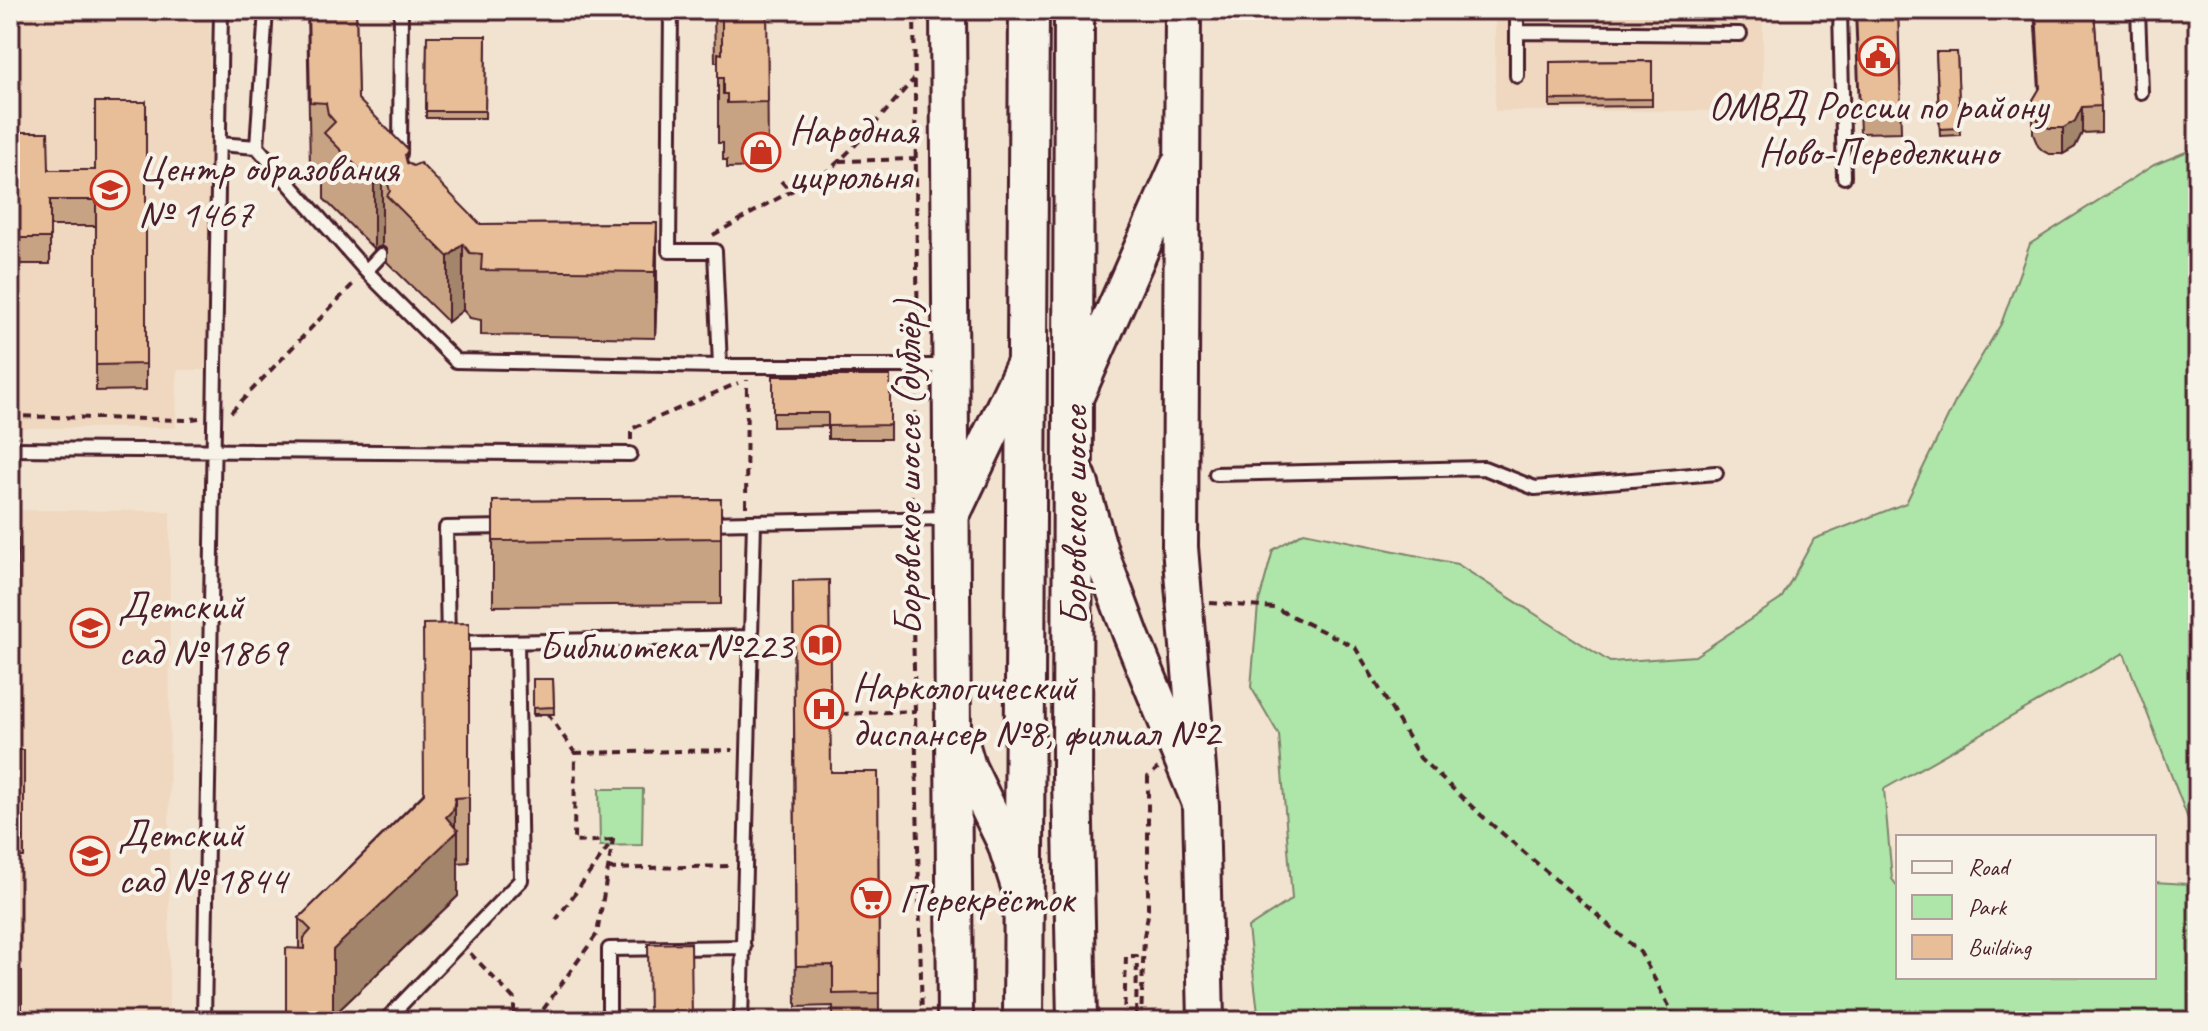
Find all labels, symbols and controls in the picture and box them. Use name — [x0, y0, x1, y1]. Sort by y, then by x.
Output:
public building icon: ОМВД России по району Ново-Переделкино — [1857, 35, 1899, 77]
place label: ОМВД России по району Ново-Переделкино — [1708, 81, 2050, 177]
place label: Народная цирюльня — [789, 105, 920, 201]
shop icon: Народная цирюльня — [740, 131, 782, 173]
place label: Центр образования № 1467 — [138, 143, 400, 239]
school or university icon: Центр образования № 1467 — [89, 169, 131, 211]
street label: Боровское шоссе (дублёр) — [883, 299, 933, 636]
street label: Боровское шоссе — [1049, 403, 1099, 626]
place label: Детский сад № 1869 — [118, 581, 290, 677]
school or university icon: Детский сад № 1869 — [69, 607, 111, 649]
place label: Библиотека №223 — [539, 621, 796, 671]
library icon: Библиотека №223 — [800, 624, 842, 666]
place label: Наркологический диспансер №8, филиал №2 — [852, 662, 1223, 758]
hospital icon: Наркологический диспансер №8, филиал №2 — [803, 688, 845, 730]
place label: Детский сад № 1844 — [118, 809, 291, 905]
school or university icon: Детский сад № 1844 — [69, 835, 111, 877]
legend — [1896, 835, 2156, 979]
text: Road — [1968, 852, 2012, 882]
place label: Перекрёсток — [899, 874, 1077, 924]
supermarket icon: Перекрёсток — [850, 877, 892, 919]
text: Park — [1968, 892, 2008, 922]
text: Building — [1968, 932, 2033, 962]

